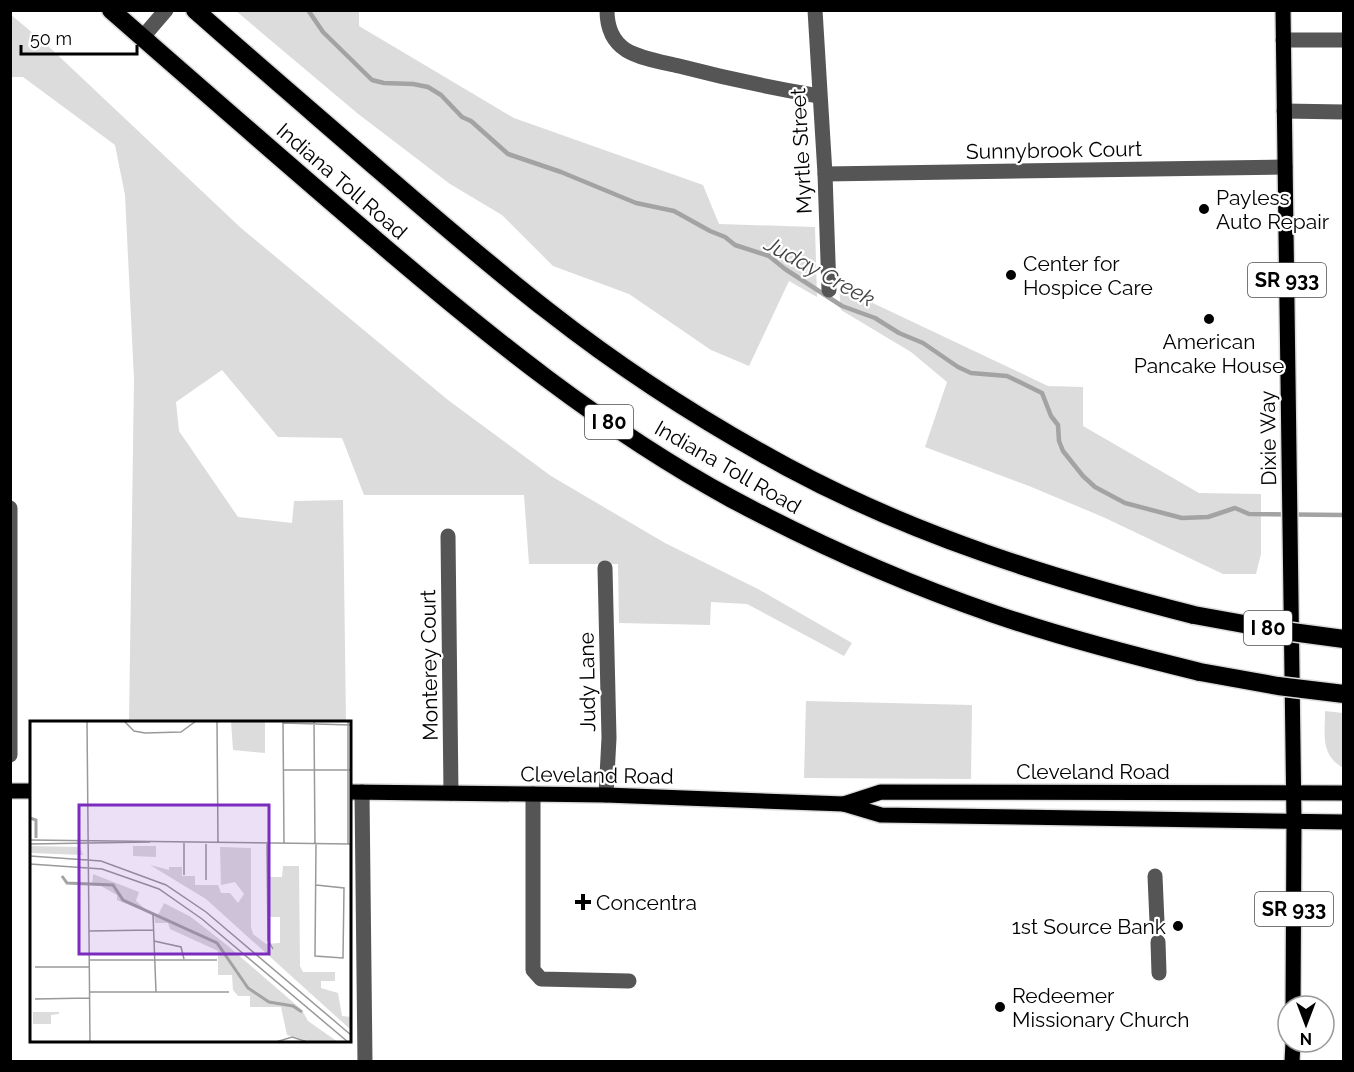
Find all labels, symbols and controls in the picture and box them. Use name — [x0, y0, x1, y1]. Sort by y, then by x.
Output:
scale bar — [21, 18, 136, 56]
text: 50 m — [30, 28, 72, 49]
street label: Myrtle Street — [785, 88, 817, 214]
street label: Indiana Toll Road — [272, 118, 412, 244]
street label: Sunnybrook Court — [966, 136, 1142, 164]
place label: Payless Auto Repair — [1216, 185, 1330, 234]
marker: Payless Auto Repair — [1197, 202, 1211, 216]
water label: Juday Creek — [760, 230, 880, 312]
place label: Center for Hospice Care — [1023, 251, 1153, 300]
road number: SR 933 — [1248, 263, 1326, 297]
marker: Center for Hospice Care — [1004, 268, 1018, 282]
marker: American Pancake House — [1202, 312, 1216, 326]
place label: American Pancake House — [1134, 329, 1284, 378]
street label: Dixie Way — [1255, 390, 1281, 486]
road number: I 80 — [585, 405, 633, 439]
street label: Indiana Toll Road — [651, 415, 805, 519]
street label: Monterey Court — [415, 589, 443, 741]
road number: I 80 — [1244, 611, 1292, 645]
street label: Judy Lane — [574, 632, 600, 732]
inset map — [30, 721, 351, 1042]
street label: Cleveland Road — [1016, 759, 1170, 784]
street label: Cleveland Road — [520, 761, 674, 789]
place label: Concentra — [596, 890, 697, 915]
road number: SR 933 — [1255, 892, 1333, 926]
marker: Concentra — [574, 893, 592, 911]
place label: 1st Source Bank — [1012, 914, 1166, 939]
marker: 1st Source Bank — [1171, 919, 1185, 933]
place label: Redeemer Missionary Church — [1012, 983, 1190, 1032]
north arrow — [1276, 994, 1336, 1054]
marker: Redeemer Missionary Church — [993, 1000, 1007, 1014]
text: N — [1300, 1029, 1312, 1048]

